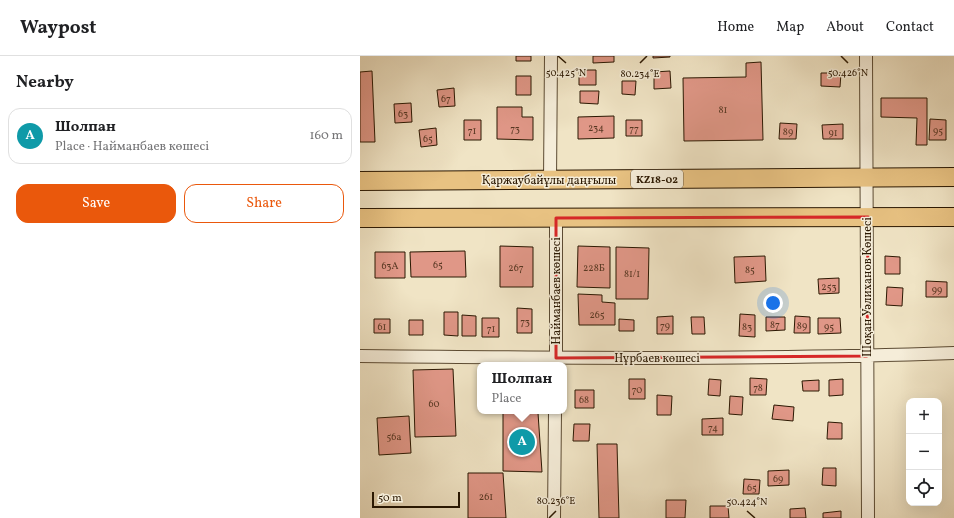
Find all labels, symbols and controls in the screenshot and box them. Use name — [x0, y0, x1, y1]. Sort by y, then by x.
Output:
text: Waypost — [20, 15, 96, 41]
text: Home — [717, 18, 754, 37]
text: Map — [776, 18, 804, 37]
text: About — [826, 18, 864, 37]
text: Contact — [886, 18, 934, 37]
text: 50.425°N — [546, 66, 587, 80]
text: 50.426°N — [828, 66, 869, 80]
text: 80.234°E — [620, 67, 660, 81]
text: Nearby — [16, 71, 74, 94]
house number: 67 — [441, 92, 451, 106]
house number: 81 — [719, 103, 728, 117]
house number: 63 — [398, 107, 408, 121]
text: Шолпан — [55, 117, 116, 138]
house number: 234 — [588, 121, 604, 135]
house number: 73 — [510, 122, 520, 136]
house number: 77 — [629, 122, 639, 136]
house number: 71 — [468, 124, 476, 138]
house number: 95 — [933, 124, 943, 138]
house number: 89 — [783, 125, 793, 139]
house number: 91 — [828, 126, 838, 140]
text: A — [25, 127, 35, 145]
text: 160 m — [309, 127, 343, 145]
house number: 65 — [423, 132, 433, 146]
text: Place · Найманбаев көшесі — [55, 138, 209, 156]
road number: KZ18-02 — [631, 170, 683, 188]
street label: Қаржаубайұлы даңғылы — [482, 173, 617, 189]
button: Save — [16, 184, 176, 223]
button: Share — [184, 184, 344, 223]
street label: Шоқан Уәлиханов Көшесі — [860, 217, 876, 357]
street label: Найманбаев көшесі — [549, 237, 565, 345]
house number: 65 — [433, 258, 443, 272]
house number: 63А — [381, 259, 399, 273]
house number: 267 — [508, 261, 524, 275]
house number: 228Б — [583, 261, 605, 275]
house number: 85 — [745, 263, 755, 277]
house number: 81/1 — [624, 267, 640, 281]
house number: 253 — [821, 280, 837, 294]
house number: 99 — [932, 283, 942, 297]
your location — [763, 293, 783, 313]
house number: 265 — [589, 308, 605, 322]
house number: 73 — [520, 315, 530, 329]
house number: 87 — [770, 318, 780, 332]
house number: 79 — [660, 319, 670, 333]
house number: 89 — [797, 319, 807, 333]
house number: 61 — [378, 320, 387, 334]
house number: 83 — [742, 320, 752, 334]
house number: 95 — [824, 320, 834, 334]
house number: 71 — [487, 322, 495, 336]
street label: Нұрбаев көшесі — [614, 351, 700, 367]
popup — [477, 362, 567, 414]
text: Шолпан — [492, 369, 552, 390]
house number: 78 — [753, 381, 763, 395]
house number: 70 — [632, 383, 642, 397]
text: Place — [492, 390, 521, 408]
house number: 68 — [579, 393, 589, 407]
house number: 60 — [428, 397, 440, 411]
map controls — [906, 398, 942, 506]
button: + — [906, 398, 942, 434]
house number: 74 — [708, 421, 718, 435]
pin: A — [509, 427, 535, 457]
house number: 56а — [387, 430, 401, 444]
button: − — [906, 434, 942, 470]
button: locate — [906, 470, 942, 506]
house number: 69 — [773, 472, 783, 486]
house number: 65 — [747, 481, 757, 495]
scale bar — [372, 490, 460, 509]
house number: 261 — [479, 490, 493, 504]
text: 50 m — [378, 491, 402, 506]
text: 80.236°E — [537, 494, 575, 508]
text: 50.424°N — [727, 495, 768, 509]

